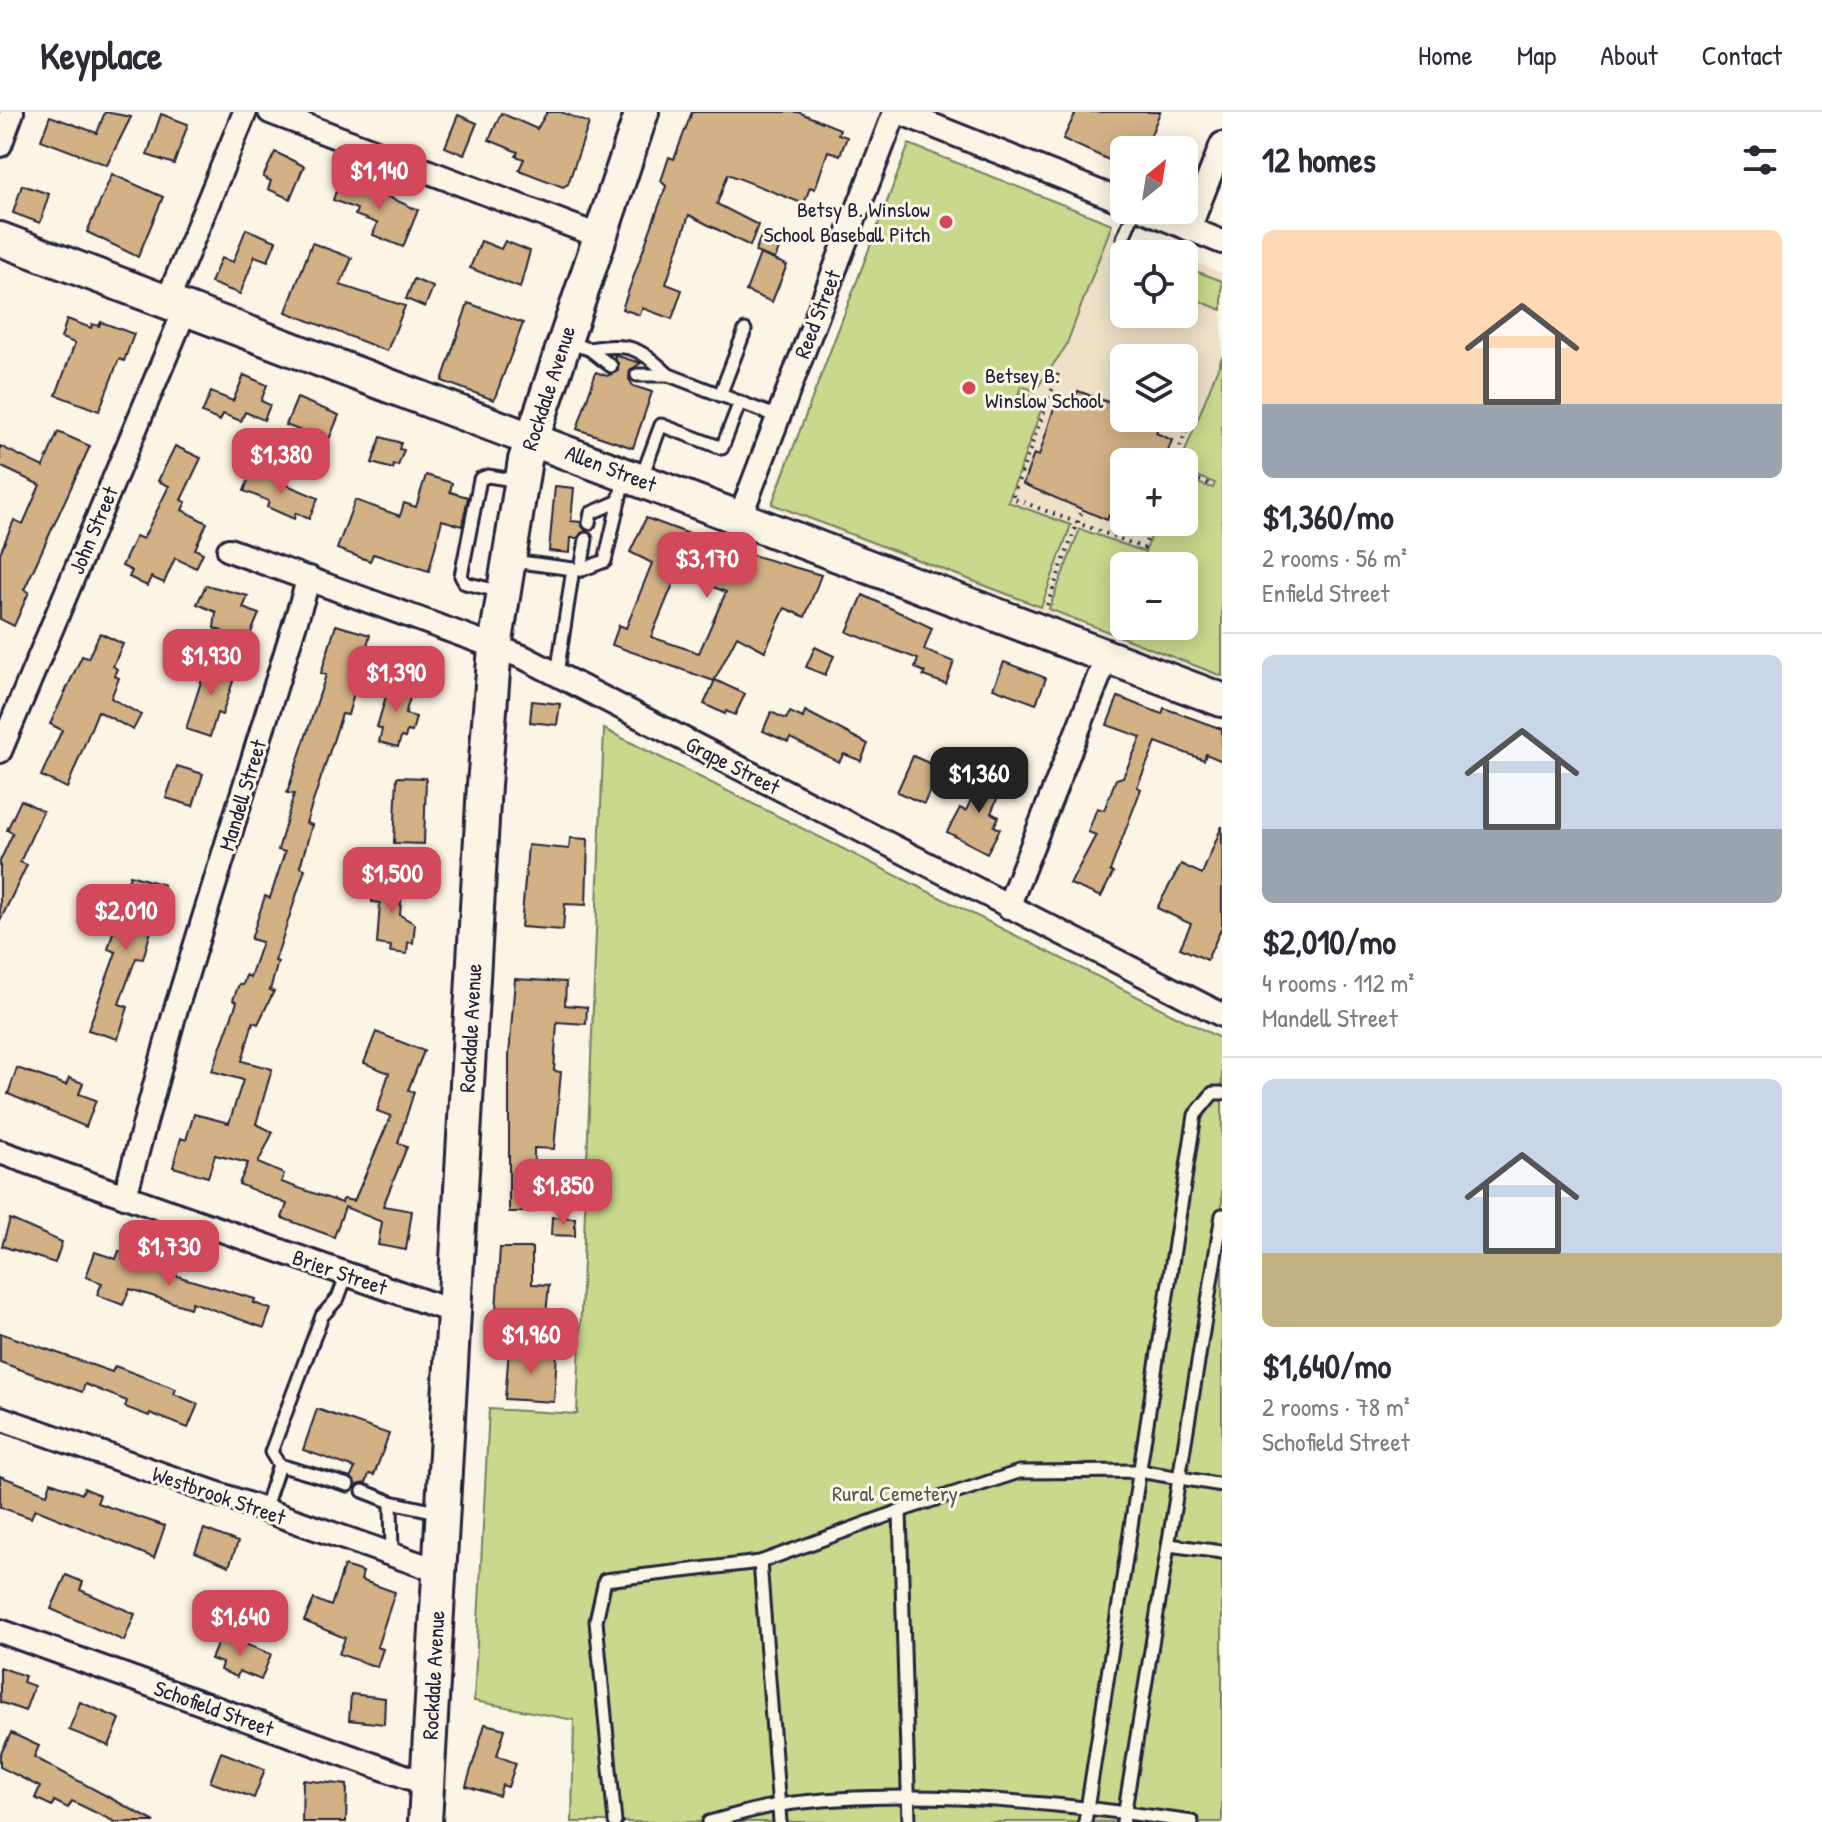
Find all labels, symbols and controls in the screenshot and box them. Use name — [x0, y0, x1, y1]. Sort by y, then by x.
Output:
text: Keyplace — [40, 29, 162, 81]
text: Home — [1418, 36, 1473, 74]
text: Map — [1517, 36, 1556, 74]
text: About — [1600, 36, 1658, 74]
text: Contact — [1702, 36, 1782, 74]
north arrow — [1110, 136, 1198, 224]
map controls — [1110, 136, 1198, 640]
text: 12 homes — [1262, 137, 1376, 183]
icon: filters — [1738, 138, 1782, 182]
pin: $1,140 — [314, 144, 444, 212]
text: $1,140 — [350, 152, 408, 187]
place label: Betsy B. Winslow School Baseball Pitch — [763, 194, 930, 249]
marker: Betsy B. Winslow School Baseball Pitch — [937, 213, 955, 231]
button: locate — [1110, 240, 1198, 328]
street label: Reed Street — [786, 265, 848, 362]
icon: home — [1450, 282, 1594, 426]
street label: Rockdale Avenue — [514, 322, 582, 454]
button: layers — [1110, 344, 1198, 432]
place label: Betsey B. Winslow School — [985, 360, 1103, 415]
marker: Betsey B. Winslow School — [960, 379, 978, 397]
pin: $1,380 — [216, 428, 346, 496]
text: $1,380 — [250, 436, 312, 471]
street label: Allen Street — [561, 437, 661, 499]
button: + — [1110, 448, 1198, 536]
street label: John Street — [61, 481, 125, 578]
text: $1,360/mo — [1262, 494, 1394, 540]
pin: $3,170 — [642, 532, 772, 600]
text: $3,170 — [675, 540, 739, 575]
text: 2 rooms · 56 m² — [1262, 540, 1407, 575]
button: − — [1110, 552, 1198, 640]
text: Enfield Street — [1262, 575, 1390, 610]
pin: $1,930 — [146, 629, 276, 697]
text: $1,930 — [181, 637, 241, 672]
pin: $1,390 — [331, 646, 461, 714]
text: $1,390 — [366, 654, 426, 689]
icon: home — [1450, 707, 1594, 851]
street label: Grape Street — [681, 728, 786, 802]
street label: Mandell Street — [211, 735, 273, 854]
pin: $1,360 — [914, 747, 1044, 815]
text: $1,360 — [948, 755, 1010, 790]
pin: $1,500 — [327, 847, 457, 915]
text: $1,500 — [361, 855, 423, 890]
pin: $2,010 — [61, 884, 191, 952]
text: $2,010 — [94, 892, 158, 927]
text: $2,010/mo — [1262, 919, 1396, 965]
street label: Rockdale Avenue — [452, 962, 488, 1093]
text: 4 rooms · 112 m² — [1262, 965, 1414, 1000]
text: Mandell Street — [1262, 1000, 1398, 1035]
icon: home — [1450, 1131, 1594, 1275]
pin: $1,850 — [498, 1159, 628, 1227]
text: $1,850 — [532, 1167, 594, 1202]
pin: $1,730 — [104, 1220, 234, 1288]
text: $1,730 — [137, 1228, 201, 1263]
street label: Brier Street — [289, 1242, 392, 1302]
pin: $1,960 — [466, 1308, 596, 1376]
text: $1,960 — [501, 1316, 561, 1351]
text: $1,640/mo — [1262, 1343, 1391, 1389]
text: 2 rooms · 78 m² — [1262, 1389, 1410, 1424]
text: Schofield Street — [1262, 1424, 1410, 1459]
street label: Westbrook Street — [148, 1458, 290, 1532]
park label: Rural Cemetery — [832, 1478, 958, 1508]
pin: $1,640 — [175, 1590, 305, 1658]
text: $1,640 — [210, 1598, 270, 1633]
street label: Rockdale Avenue — [415, 1609, 451, 1740]
street label: Schofield Street — [150, 1673, 278, 1744]

